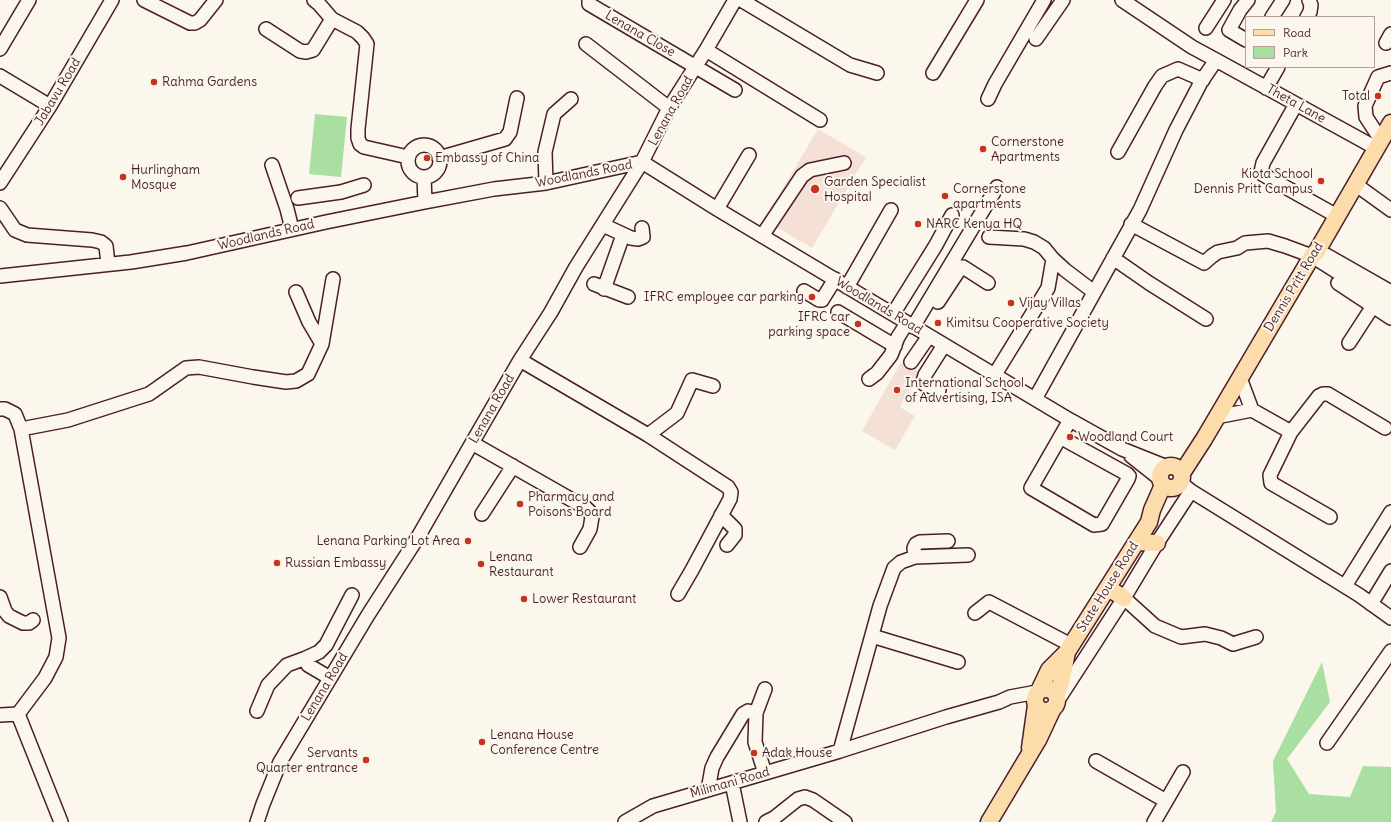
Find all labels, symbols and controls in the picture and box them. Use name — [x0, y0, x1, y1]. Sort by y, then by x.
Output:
street label: Lenana Close — [602, 8, 678, 60]
legend — [1245, 16, 1375, 68]
text: Road — [1283, 25, 1311, 40]
text: Park — [1283, 45, 1308, 60]
street label: Jabavu Road — [32, 55, 84, 129]
street label: Lenana Road — [645, 73, 697, 149]
place label: Rahma Gardens — [162, 74, 257, 90]
marker: Rahma Gardens — [149, 77, 159, 87]
street label: Theta Lane — [1264, 81, 1328, 127]
place label: Total — [1342, 88, 1370, 104]
marker: Total — [1373, 91, 1383, 101]
place label: Cornerstone Apartments — [991, 134, 1064, 165]
marker: Cornerstone Apartments — [978, 144, 988, 154]
place label: Embassy of China — [435, 150, 539, 166]
marker: Embassy of China — [422, 153, 432, 163]
street label: Woodlands Road — [534, 157, 634, 191]
place label: Hurlingham Mosque — [131, 162, 200, 193]
place label: Kiota School Dennis Pritt Campus — [1194, 166, 1313, 197]
marker: Hurlingham Mosque — [118, 172, 128, 182]
place label: Garden Specialist Hospital — [824, 174, 926, 205]
marker: Kiota School Dennis Pritt Campus — [1316, 176, 1326, 186]
place label: Cornerstone apartments — [953, 181, 1026, 212]
marker: Garden Specialist Hospital — [809, 183, 821, 195]
marker: Cornerstone apartments — [940, 191, 950, 201]
street label: Woodlands Road — [216, 216, 316, 254]
place label: NARC Kenya HQ — [926, 216, 1022, 232]
marker: NARC Kenya HQ — [913, 219, 923, 229]
street label: Dennis Pritt Road — [1261, 239, 1327, 335]
street label: Woodlands Road — [833, 274, 925, 338]
place label: IFRC employee car parking — [644, 289, 804, 305]
marker: IFRC employee car parking — [807, 292, 817, 302]
place label: Vijay Villas — [1019, 295, 1081, 311]
marker: Vijay Villas — [1006, 298, 1016, 308]
place label: IFRC car parking space — [768, 309, 850, 340]
place label: Kimitsu Cooperative Society — [946, 315, 1109, 331]
marker: Kimitsu Cooperative Society — [933, 318, 943, 328]
marker: IFRC car parking space — [853, 319, 863, 329]
street label: Lenana Road — [466, 372, 518, 446]
place label: International School of Advertising, ISA — [905, 375, 1024, 406]
marker: International School of Advertising, ISA — [892, 385, 902, 395]
place label: Woodland Court — [1078, 429, 1173, 445]
marker: Woodland Court — [1065, 432, 1075, 442]
place label: Pharmacy and Poisons Board — [528, 489, 614, 520]
marker: Pharmacy and Poisons Board — [515, 499, 525, 509]
place label: Lenana Parking Lot Area — [316, 533, 460, 549]
marker: Lenana Parking Lot Area — [463, 536, 473, 546]
street label: State House Road — [1074, 539, 1142, 635]
place label: Lenana Restaurant — [489, 549, 554, 580]
place label: Russian Embassy — [285, 555, 386, 571]
marker: Russian Embassy — [272, 558, 282, 568]
marker: Lenana Restaurant — [476, 559, 486, 569]
place label: Lower Restaurant — [532, 591, 636, 607]
marker: Lower Restaurant — [519, 594, 529, 604]
street label: Lenana Road — [298, 650, 352, 724]
place label: Lenana House Conference Centre — [490, 727, 599, 758]
marker: Lenana House Conference Centre — [477, 737, 487, 747]
place label: Servants Quarter entrance — [256, 745, 358, 776]
place label: Adak House — [762, 745, 832, 761]
marker: Adak House — [749, 748, 759, 758]
marker: Servants Quarter entrance — [361, 755, 371, 765]
street label: Milimani Road — [688, 764, 772, 802]

